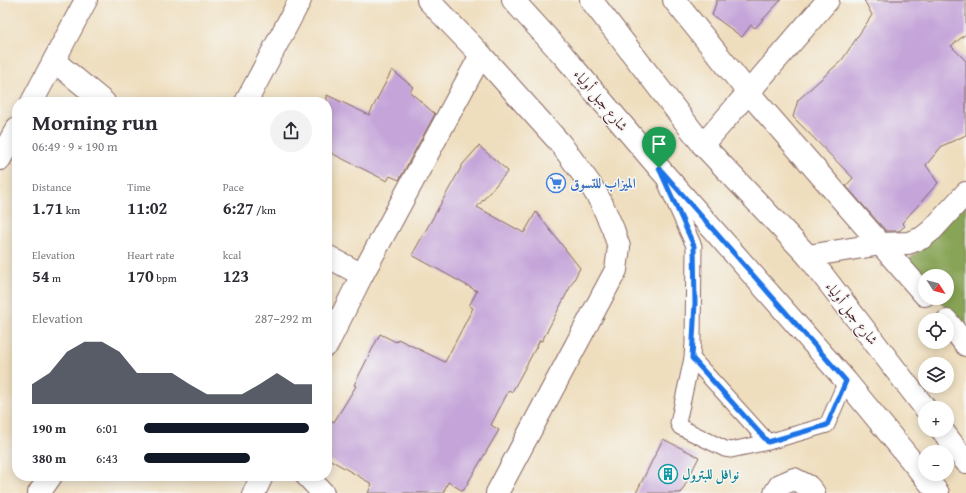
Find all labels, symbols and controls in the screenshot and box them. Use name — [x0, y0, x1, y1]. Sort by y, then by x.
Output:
street label: شارع جبل أولياء — [568, 65, 633, 137]
text: Morning run — [32, 106, 158, 138]
button: share — [270, 110, 312, 152]
pin — [642, 127, 676, 168]
icon: arrive — [648, 133, 670, 155]
text: 06:49 · 9 × 190 m — [32, 137, 118, 156]
supermarket icon: الميزاب للتسوق — [545, 172, 567, 194]
place label: الميزاب للتسوق — [570, 173, 636, 193]
text: Distance — [32, 179, 71, 195]
text: Time — [127, 179, 151, 195]
text: Pace — [223, 179, 244, 195]
text: 1.71 — [32, 195, 63, 220]
text: 11:02 — [127, 195, 167, 220]
text: 6:27 — [223, 195, 254, 220]
text: km — [63, 202, 80, 218]
text: /km — [254, 202, 276, 218]
text: Elevation — [32, 247, 75, 263]
text: Heart rate — [127, 247, 175, 263]
text: kcal — [223, 247, 241, 263]
text: 54 — [32, 263, 50, 288]
text: 170 — [127, 263, 154, 288]
text: 123 — [223, 263, 249, 288]
north arrow — [918, 269, 954, 305]
map controls — [918, 269, 954, 481]
text: m — [50, 270, 61, 286]
text: bpm — [154, 270, 177, 286]
street label: شارع جبل أولياء — [819, 277, 883, 350]
text: Elevation — [32, 309, 83, 328]
text: 287–292 m — [255, 309, 312, 328]
button: locate — [918, 313, 954, 349]
button: layers — [918, 357, 954, 393]
button: + — [918, 401, 954, 437]
text: 190 m — [32, 419, 66, 438]
text: 6:01 — [96, 419, 118, 438]
button: − — [918, 445, 954, 481]
text: 380 m — [32, 449, 66, 468]
text: 6:43 — [96, 449, 118, 468]
building icon: نوافل للبترول — [657, 463, 679, 485]
place label: نوافل للبترول — [682, 464, 739, 484]

